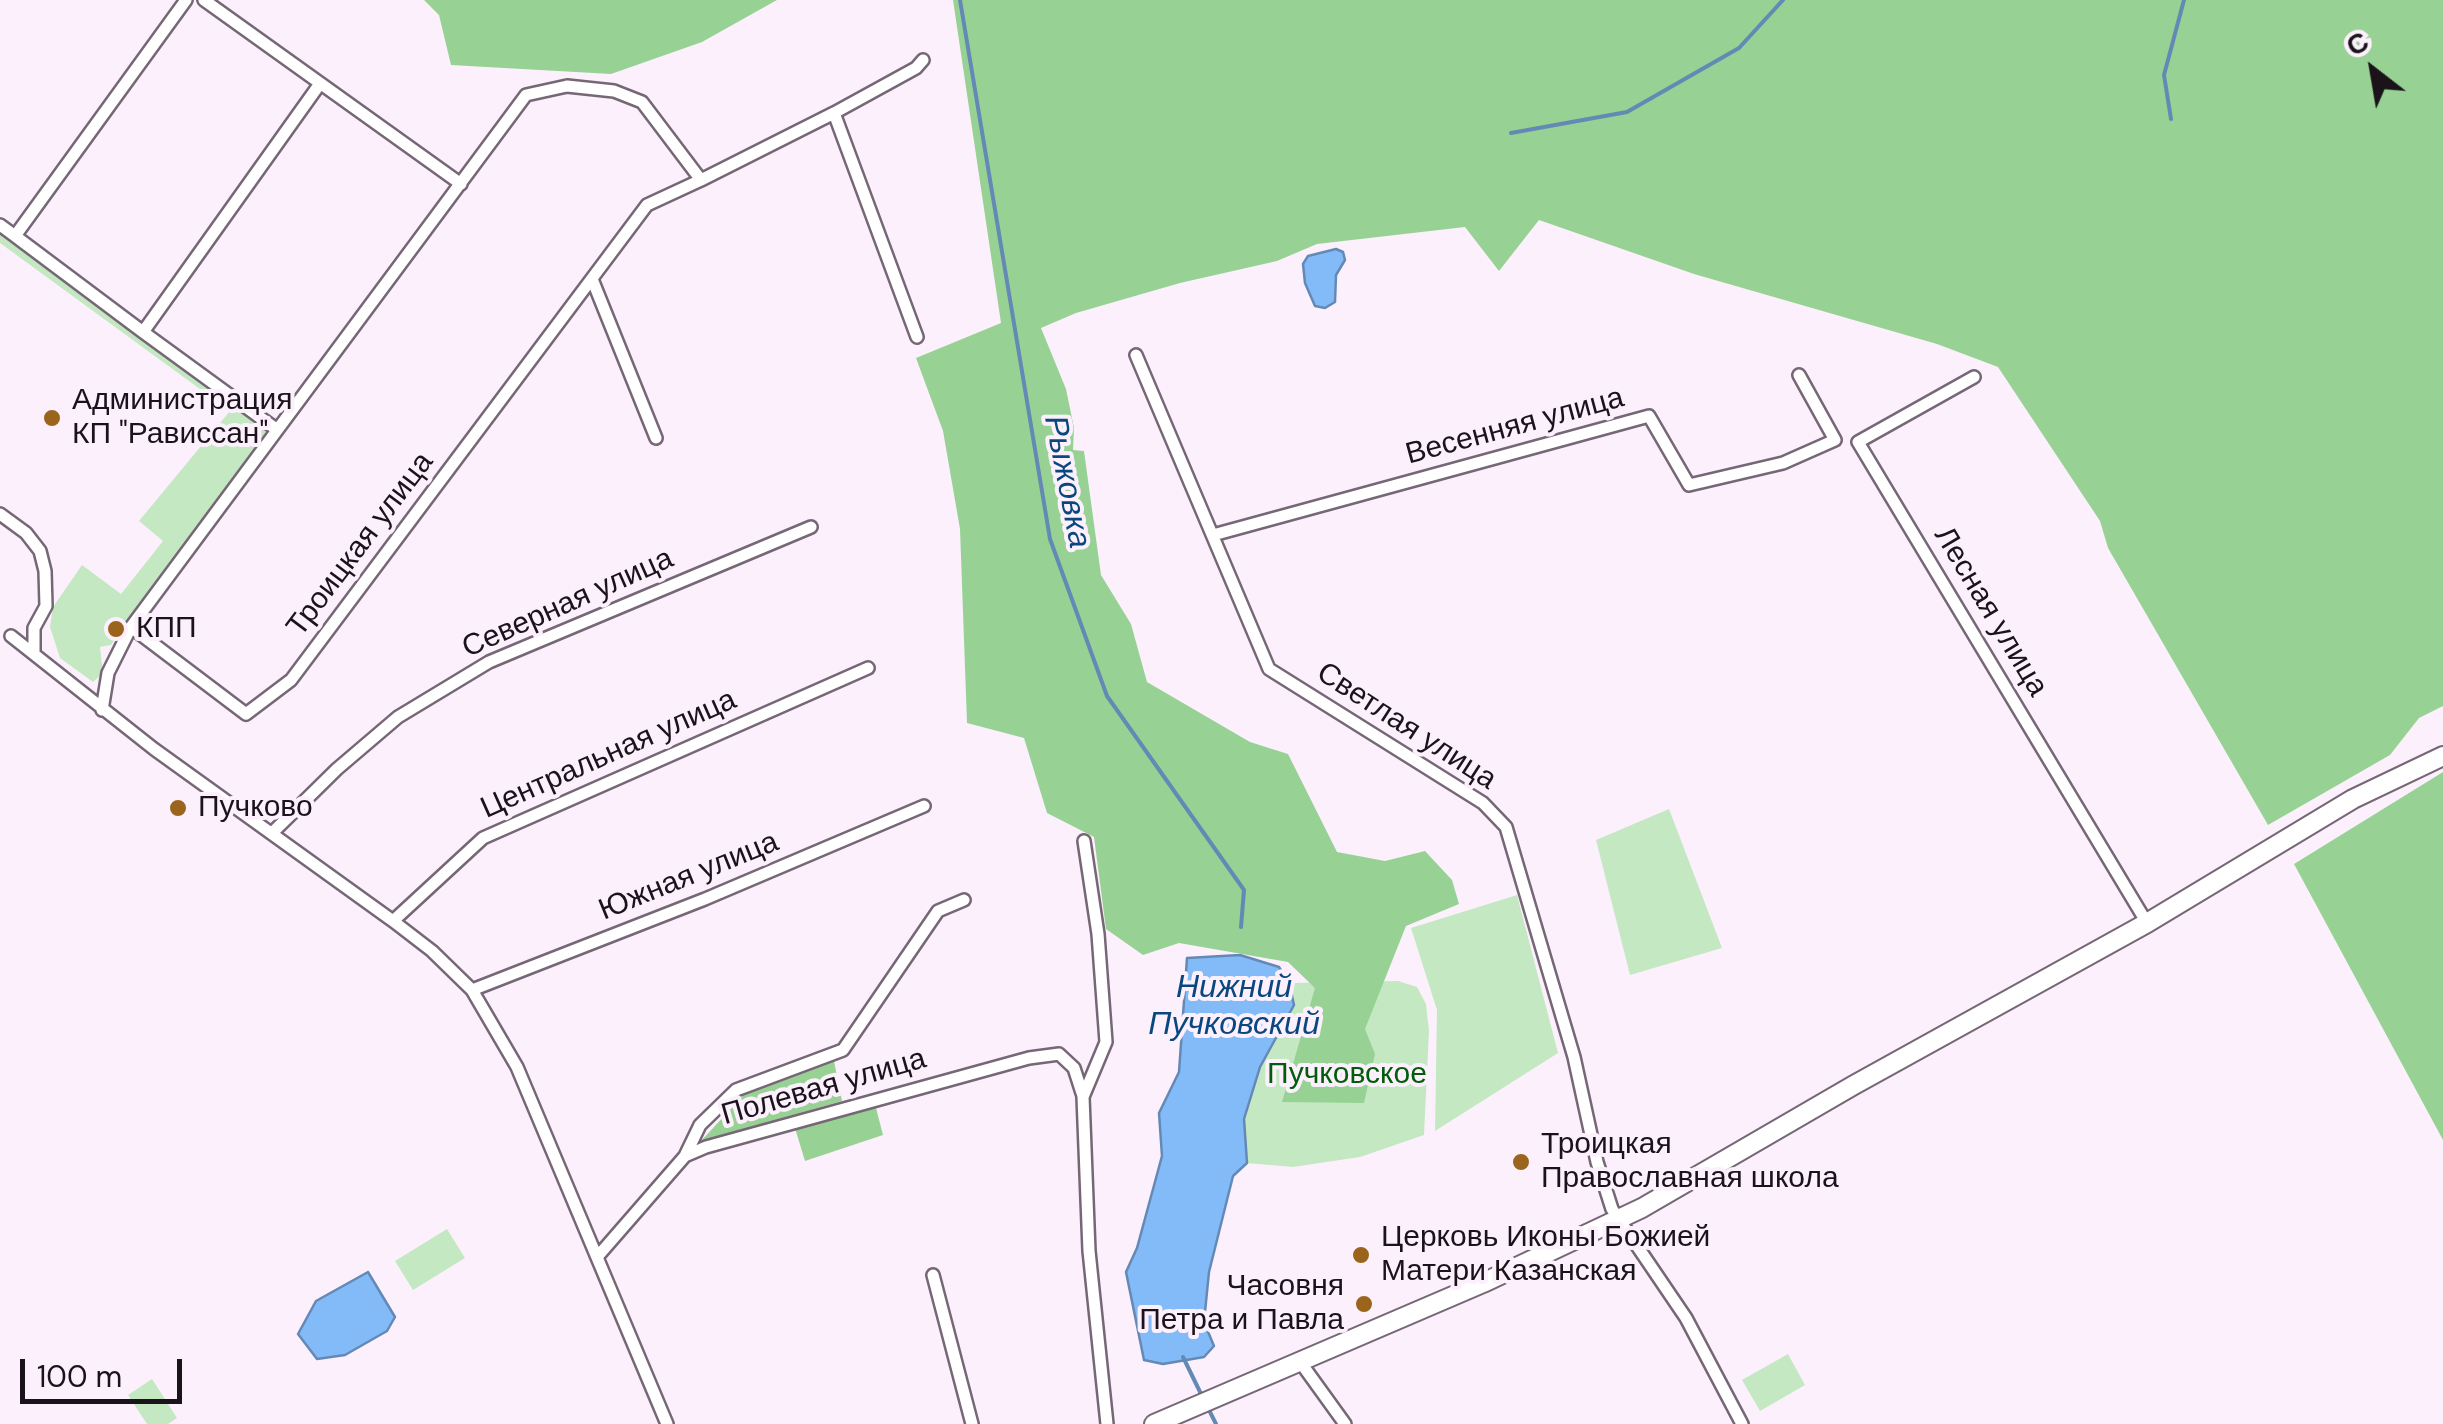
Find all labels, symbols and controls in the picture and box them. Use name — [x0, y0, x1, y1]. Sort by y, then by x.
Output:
north arrow — [2323, 20, 2423, 120]
text: С — [2339, 23, 2375, 65]
street label: Весенняя улица — [1402, 381, 1628, 473]
place label: Администрация КП "Рависсан" — [72, 383, 293, 454]
marker: Администрация КП "Рависсан" — [41, 407, 63, 429]
water label: Рыжовка — [1034, 412, 1098, 552]
street label: Троицкая улица — [280, 446, 442, 644]
street label: Лесная улица — [1925, 521, 2055, 703]
street label: Северная улица — [457, 541, 679, 667]
place label: КПП — [136, 611, 197, 647]
marker: КПП — [105, 618, 127, 640]
street label: Светлая улица — [1309, 656, 1503, 798]
street label: Центральная улица — [476, 683, 742, 827]
place label: Пучково — [198, 790, 313, 826]
marker: Пучково — [167, 797, 189, 819]
street label: Южная улица — [594, 825, 784, 929]
water label: Нижний Пучковский — [1148, 970, 1320, 1045]
street label: Полевая улица — [718, 1042, 930, 1134]
park label: Пучковское — [1267, 1057, 1427, 1093]
place label: Троицкая Православная школа — [1541, 1127, 1839, 1198]
marker: Троицкая Православная школа — [1510, 1151, 1532, 1173]
place label: Церковь Иконы Божией Матери Казанская — [1381, 1220, 1710, 1290]
marker: Церковь Иконы Божией Матери Казанская — [1350, 1244, 1372, 1266]
place label: Часовня Петра и Павла — [1139, 1269, 1344, 1340]
marker: Часовня Петра и Павла — [1353, 1293, 1375, 1315]
scale bar — [25, 1339, 188, 1401]
text: 100 m — [37, 1357, 122, 1396]

